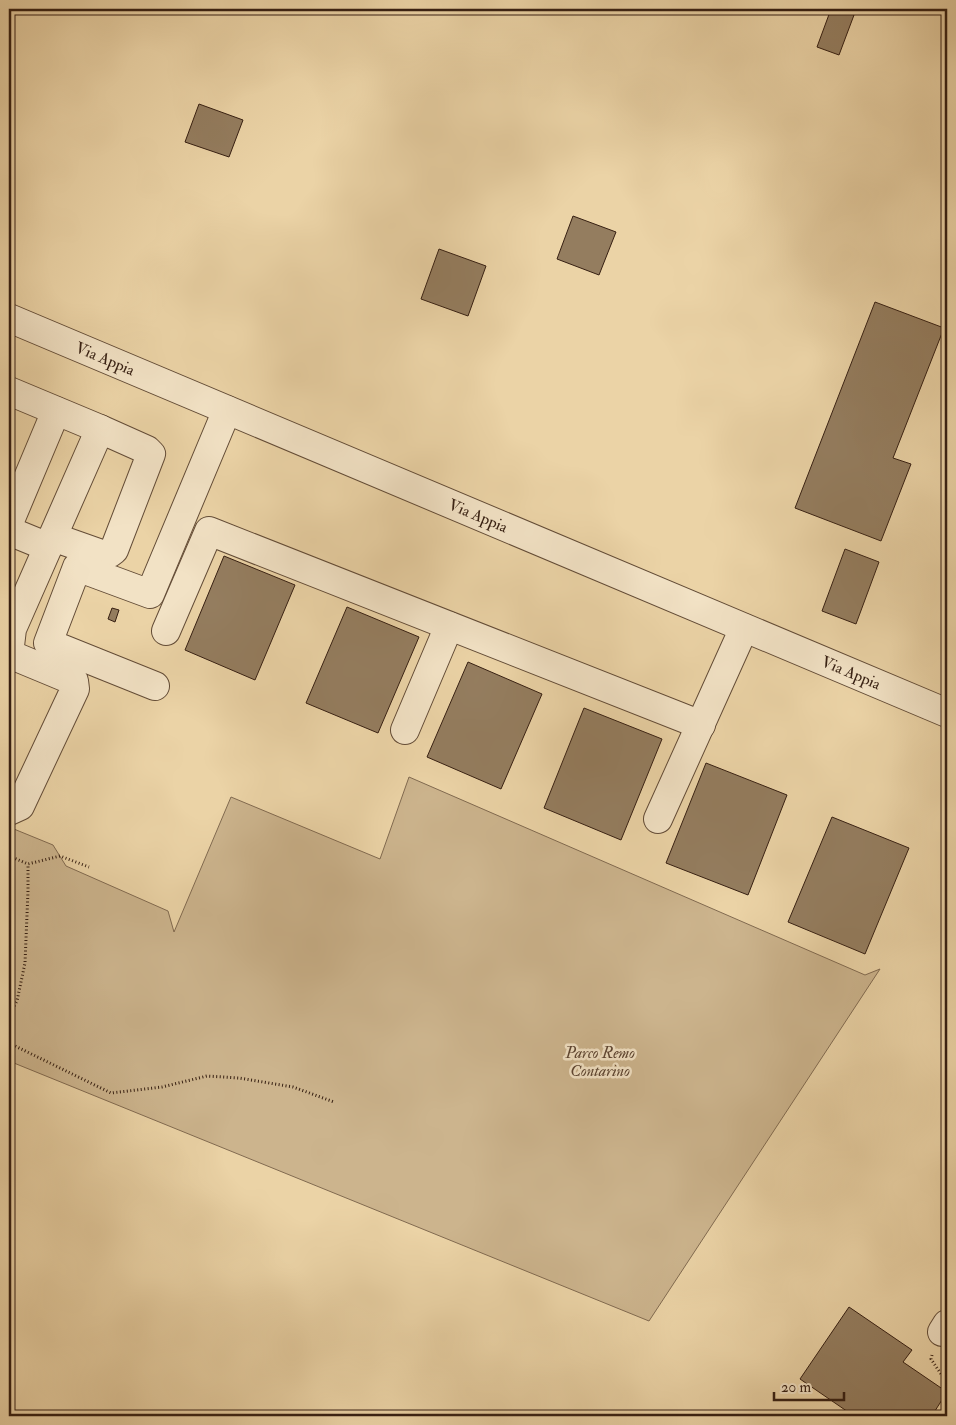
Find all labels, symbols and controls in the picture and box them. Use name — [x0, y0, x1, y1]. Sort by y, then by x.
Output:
street label: Via Appia — [72, 338, 138, 382]
street label: Via Appia — [445, 495, 511, 539]
street label: Via Appia — [818, 652, 884, 696]
park label: Parco Remo Contarino — [564, 1043, 635, 1081]
scale bar — [774, 1370, 844, 1402]
text: 20 m — [781, 1378, 811, 1397]

